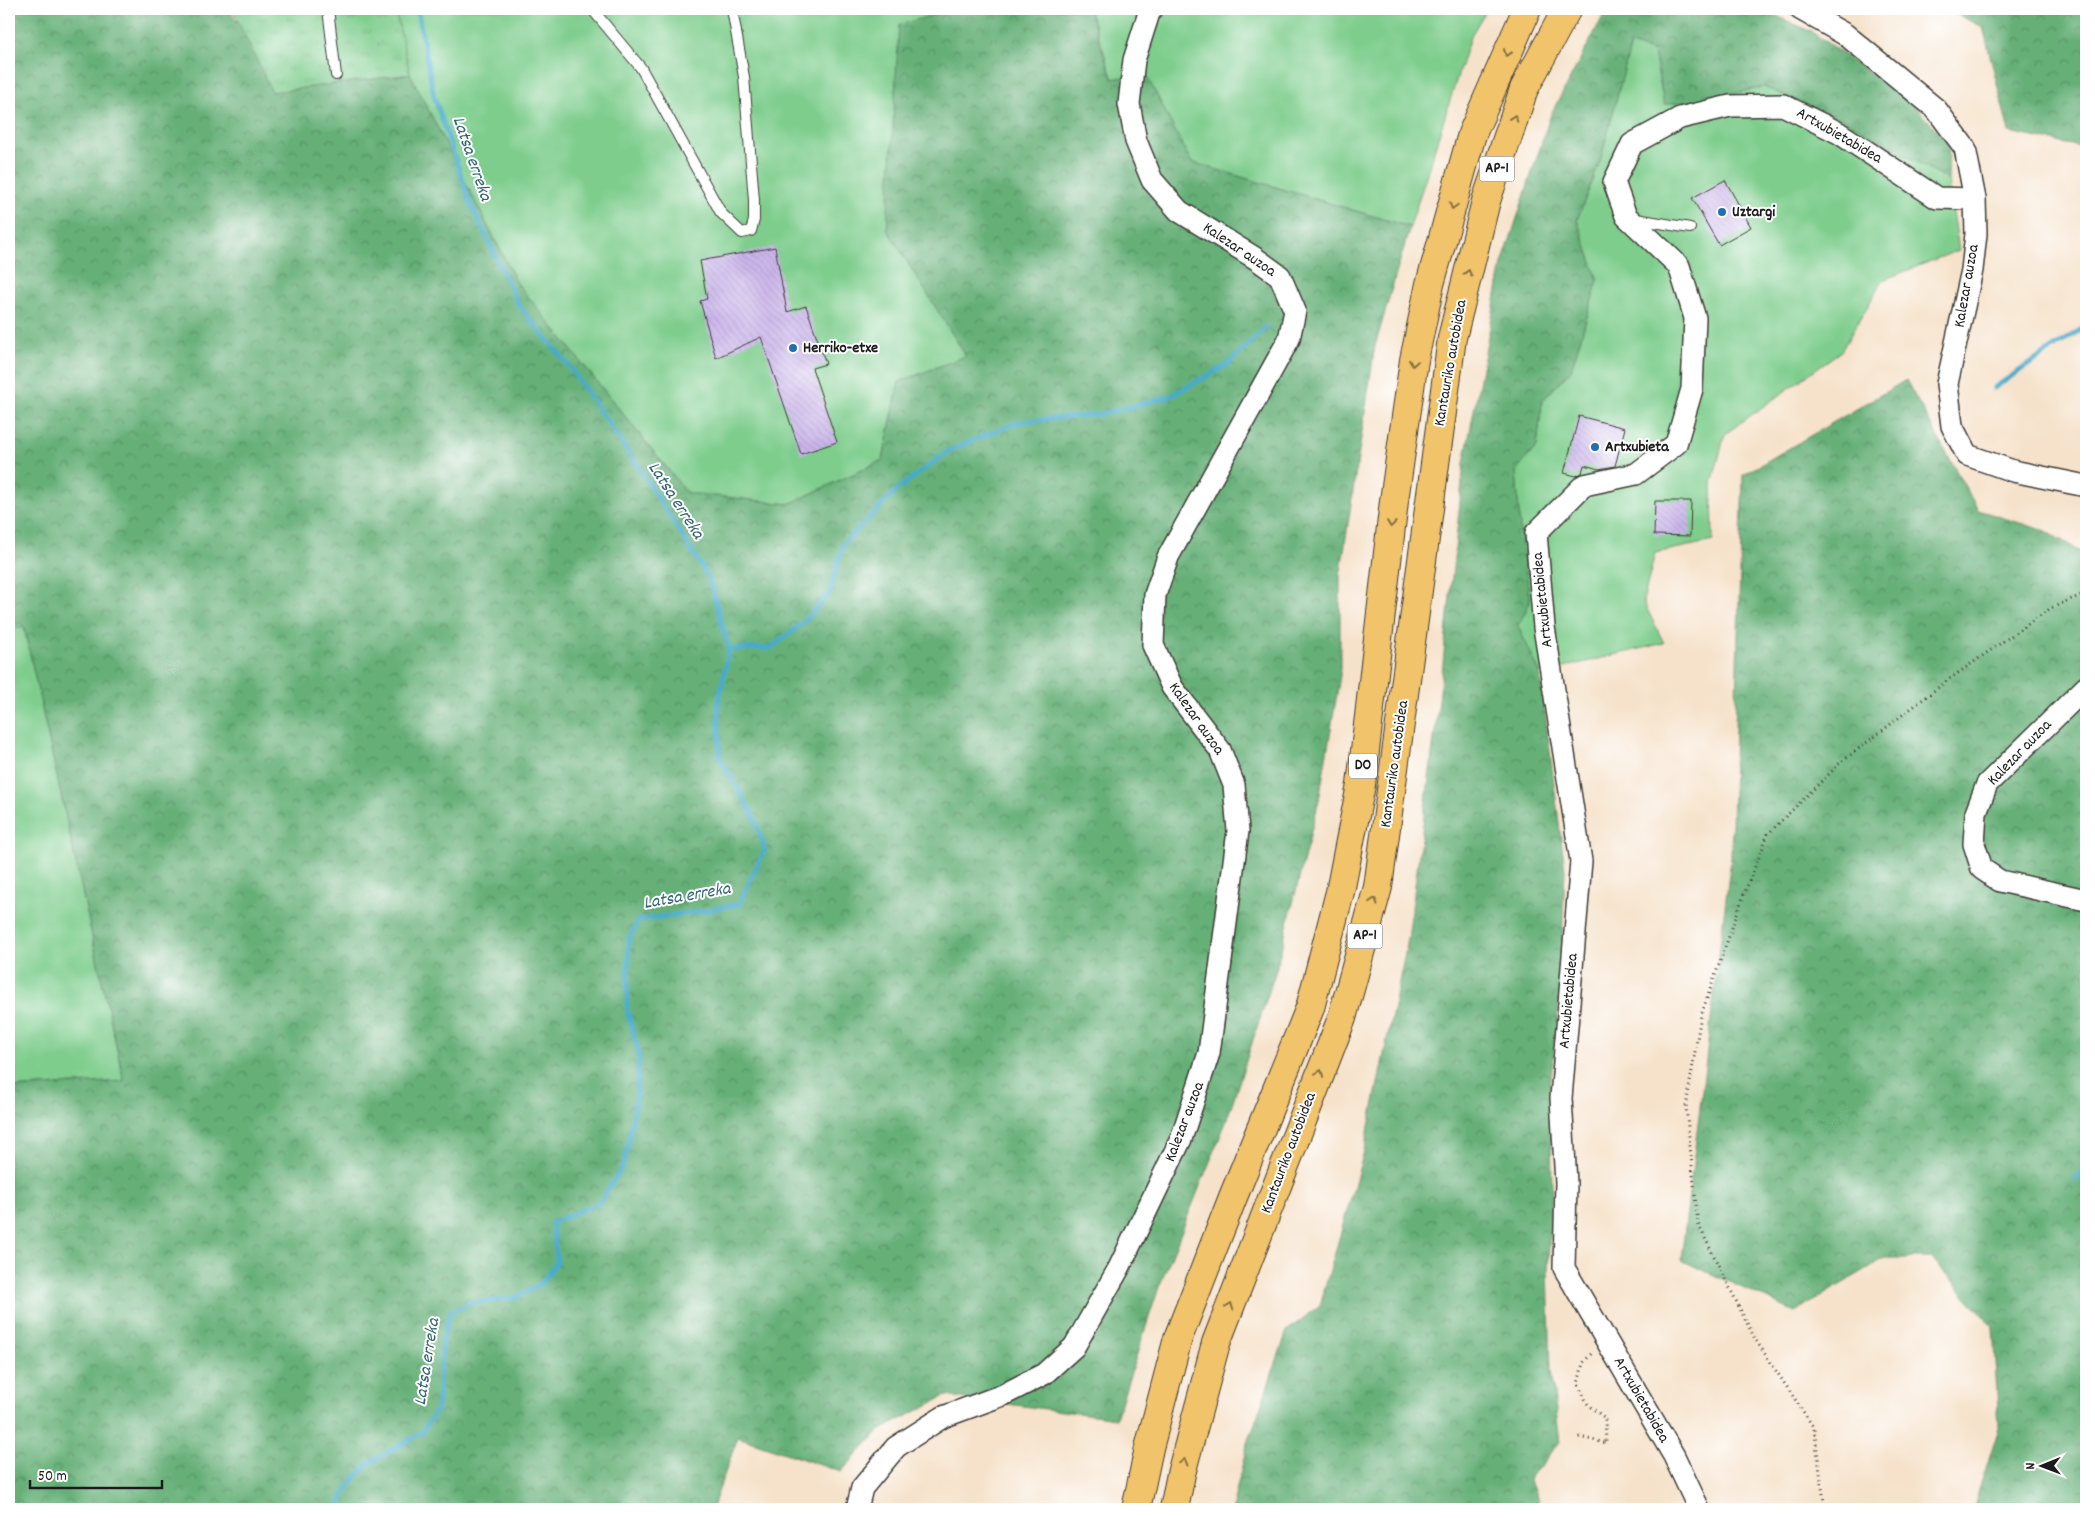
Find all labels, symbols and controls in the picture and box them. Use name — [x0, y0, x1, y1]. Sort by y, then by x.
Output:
one-way arrow — [1502, 48, 1513, 57]
street label: Artxubietabidea — [1792, 102, 1887, 170]
water label: Latsa erreka — [445, 114, 498, 206]
one-way arrow — [1509, 114, 1519, 122]
road number: AP-1 — [1480, 156, 1514, 182]
one-way arrow — [1449, 201, 1459, 209]
place label: Uztargi — [1732, 201, 1775, 224]
marker: Uztargi — [1716, 206, 1728, 218]
street label: Kalezar auzoa — [1198, 217, 1281, 283]
street label: Kalezar auzoa — [1948, 242, 1986, 329]
one-way arrow — [1462, 269, 1473, 278]
street label: Kantauriko autobidea — [1429, 297, 1474, 428]
place label: Herriko-etxe — [803, 337, 878, 360]
marker: Herriko-etxe — [787, 342, 799, 354]
one-way arrow — [1409, 359, 1419, 368]
place label: Artxubieta — [1605, 436, 1670, 459]
marker: Artxubieta — [1589, 441, 1601, 453]
water label: Latsa erreka — [641, 457, 710, 546]
one-way arrow — [1386, 521, 1397, 529]
street label: Artxubietabidea — [1527, 551, 1559, 649]
street label: Kalezar auzoa — [1162, 678, 1230, 760]
street label: Kantauriko autobidea — [1375, 698, 1415, 829]
street label: Kalezar auzoa — [1983, 714, 2058, 791]
road number: DO — [1349, 754, 1377, 778]
water label: Latsa erreka — [642, 877, 734, 917]
one-way arrow — [1369, 898, 1379, 906]
road number: AP-1 — [1348, 924, 1382, 948]
street label: Artxubietabidea — [1553, 952, 1585, 1050]
one-way arrow — [1314, 1069, 1324, 1078]
street label: Kalezar auzoa — [1159, 1078, 1211, 1165]
street label: Kantauriko autobidea — [1255, 1089, 1323, 1217]
one-way arrow — [1224, 1302, 1234, 1311]
water label: Latsa erreka — [409, 1315, 447, 1407]
street label: Artxubietabidea — [1607, 1353, 1675, 1448]
north arrow — [2018, 1440, 2068, 1490]
one-way arrow — [1178, 1457, 1189, 1466]
scale bar — [30, 1458, 162, 1490]
text: N — [2021, 1462, 2041, 1470]
text: 50 m — [38, 1466, 67, 1488]

